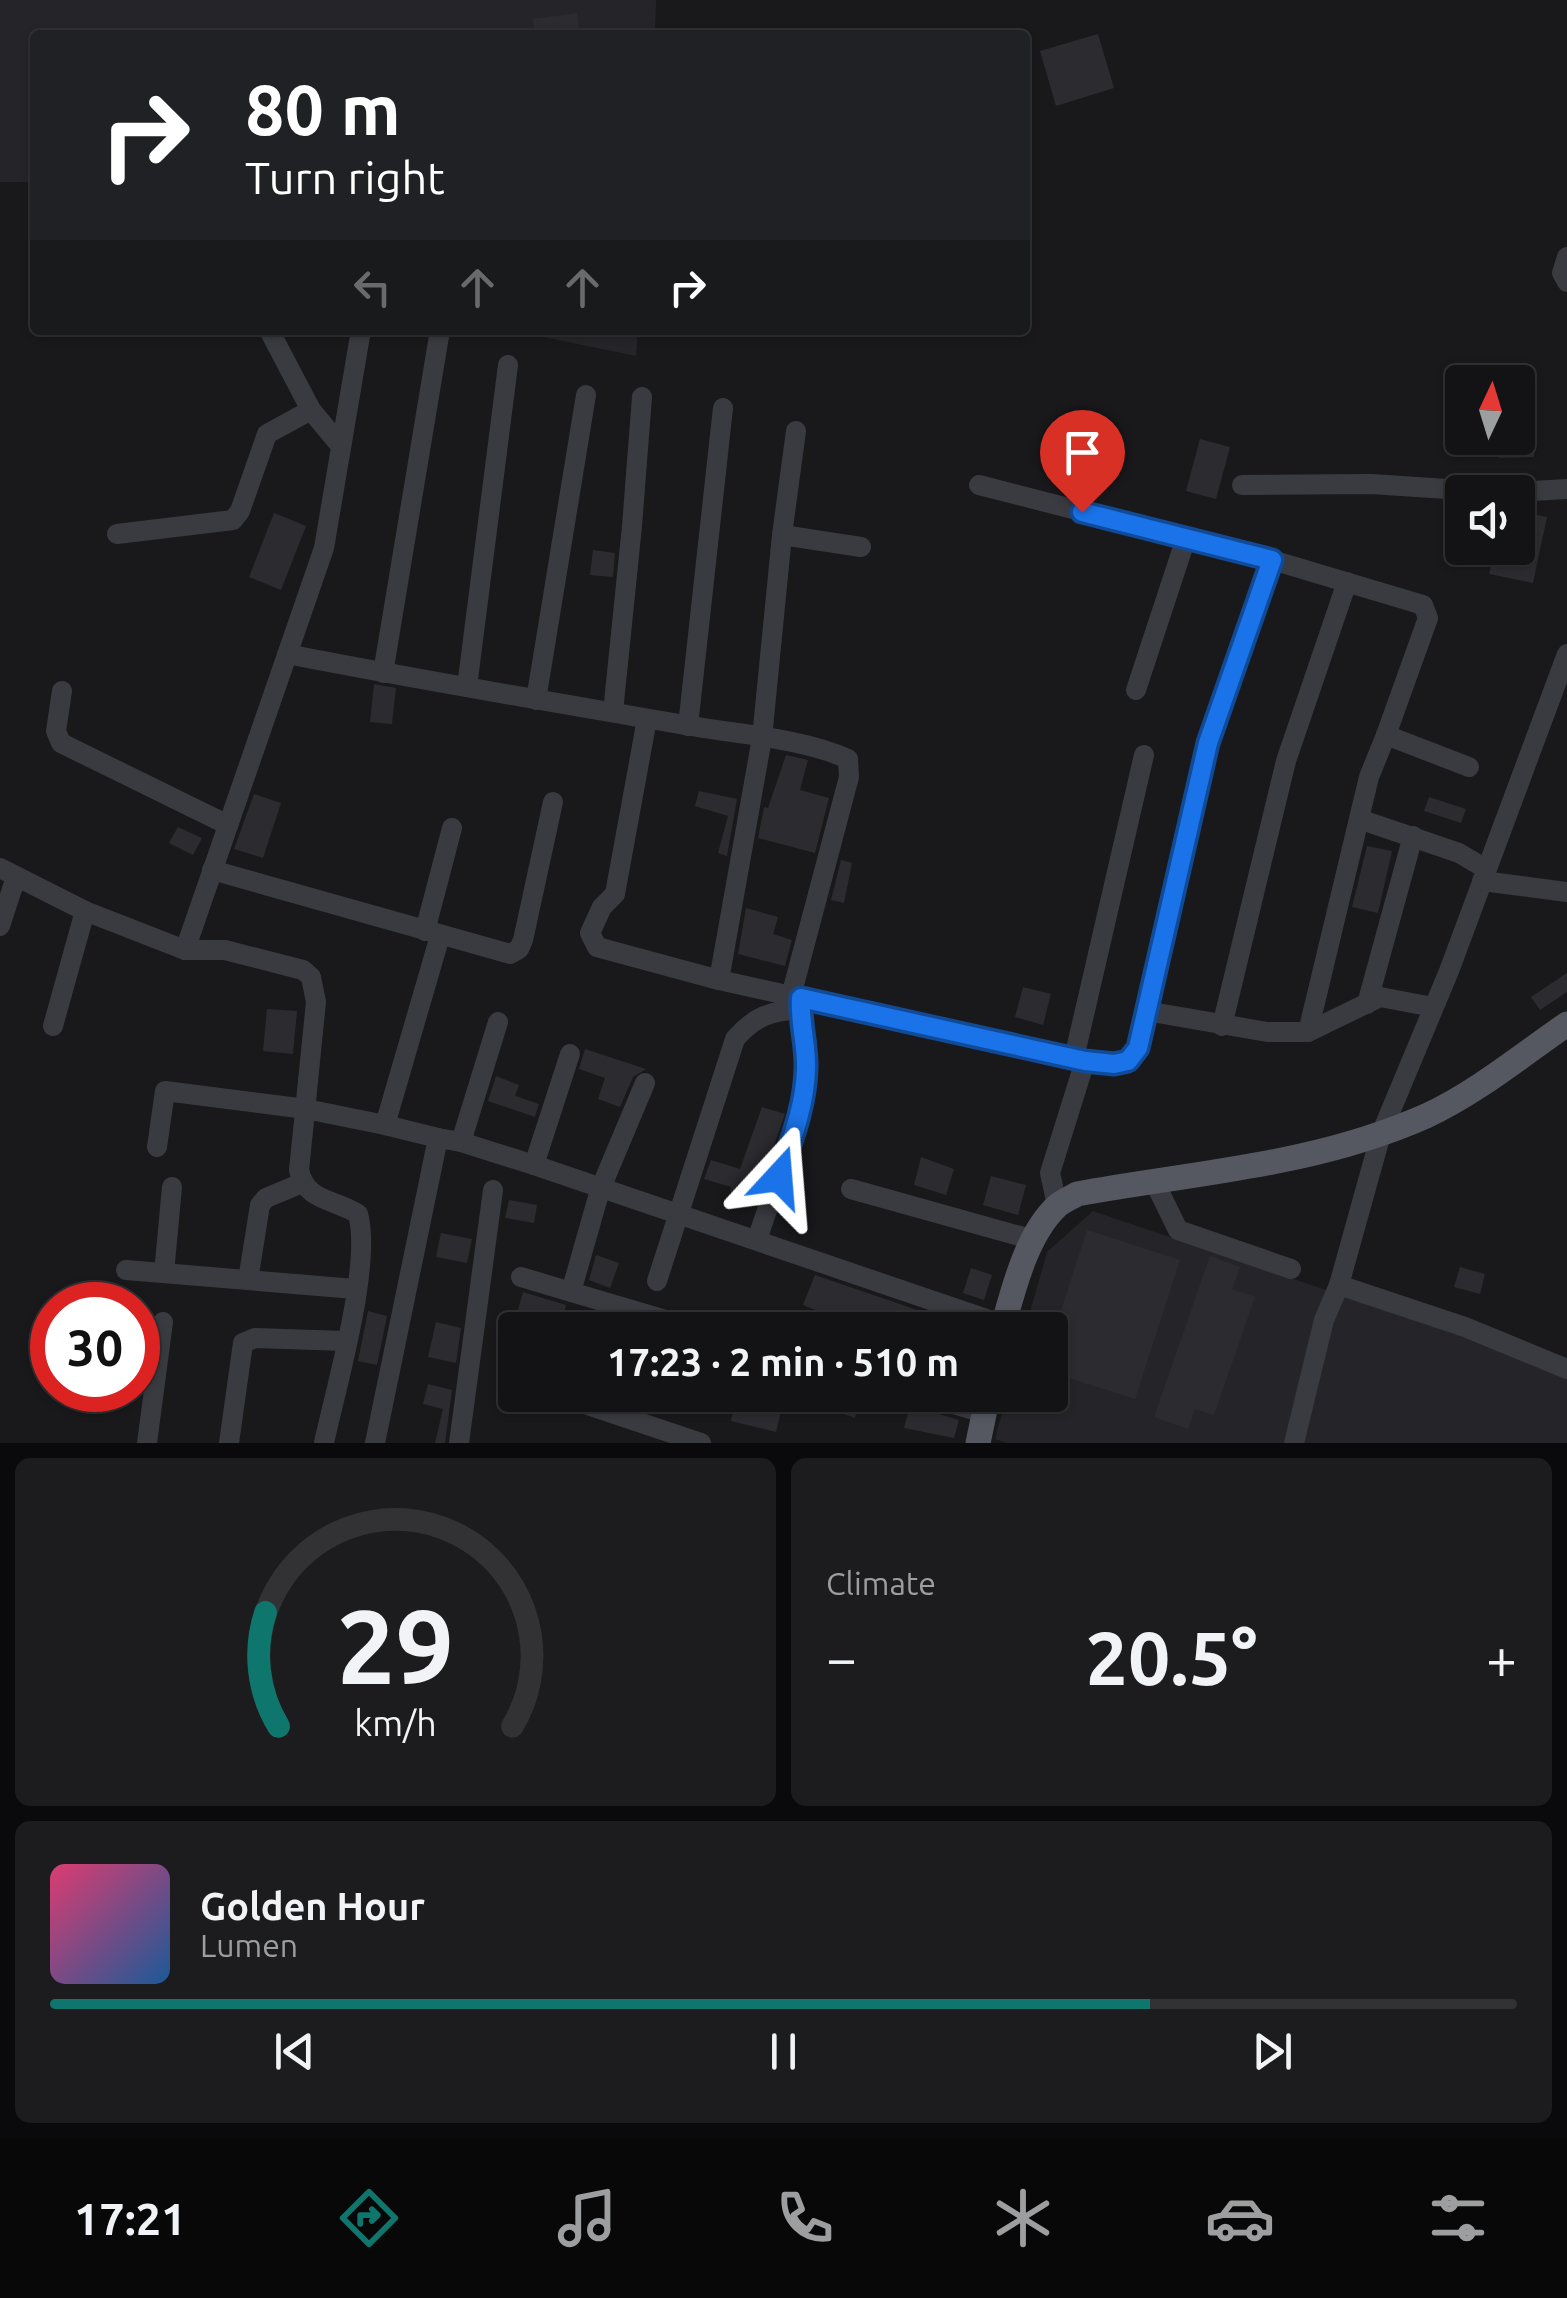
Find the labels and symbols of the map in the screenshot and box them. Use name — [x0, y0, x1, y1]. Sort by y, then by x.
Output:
north arrow — [1445, 365, 1535, 455]
pin — [1040, 410, 1125, 513]
position arrow — [727, 1125, 831, 1229]
speed limit sign: 30 — [30, 1282, 160, 1412]

